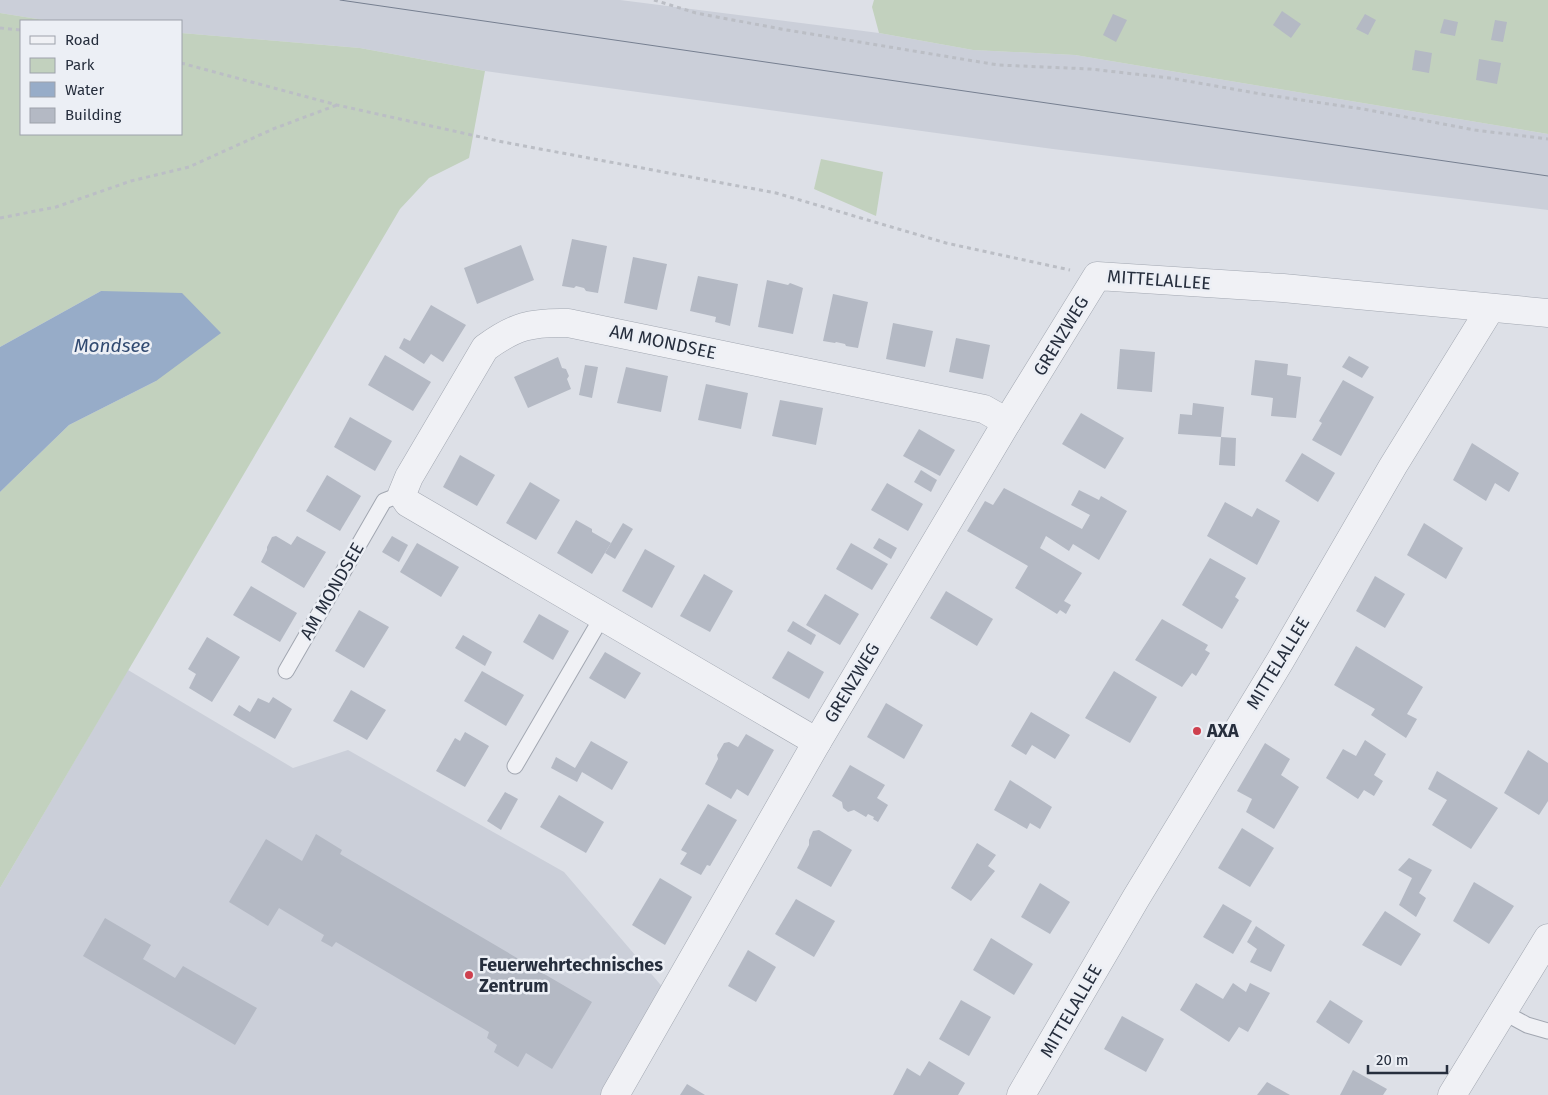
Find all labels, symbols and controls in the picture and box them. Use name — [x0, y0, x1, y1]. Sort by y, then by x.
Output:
legend — [20, 20, 182, 135]
text: Road — [65, 31, 100, 49]
text: Park — [65, 56, 95, 74]
text: Water — [65, 81, 104, 99]
text: Building — [65, 106, 121, 124]
street label: MITTELALLEE — [1106, 265, 1212, 295]
street label: GRENZWEG — [1029, 292, 1093, 380]
street label: AM MONDSEE — [608, 320, 718, 364]
water label: Mondsee — [74, 334, 150, 357]
street label: AM MONDSEE — [295, 539, 369, 643]
street label: MITTELALLEE — [1242, 613, 1314, 713]
street label: GRENZWEG — [820, 639, 884, 727]
place label: AXA — [1206, 720, 1239, 742]
marker: AXA — [1191, 725, 1203, 737]
place label: Feuerwehrtechnisches Zentrum — [479, 954, 663, 997]
street label: MITTELALLEE — [1035, 960, 1107, 1062]
marker: Feuerwehrtechnisches Zentrum — [463, 969, 475, 981]
scale bar — [1368, 1042, 1447, 1074]
text: 20 m — [1376, 1051, 1409, 1069]

